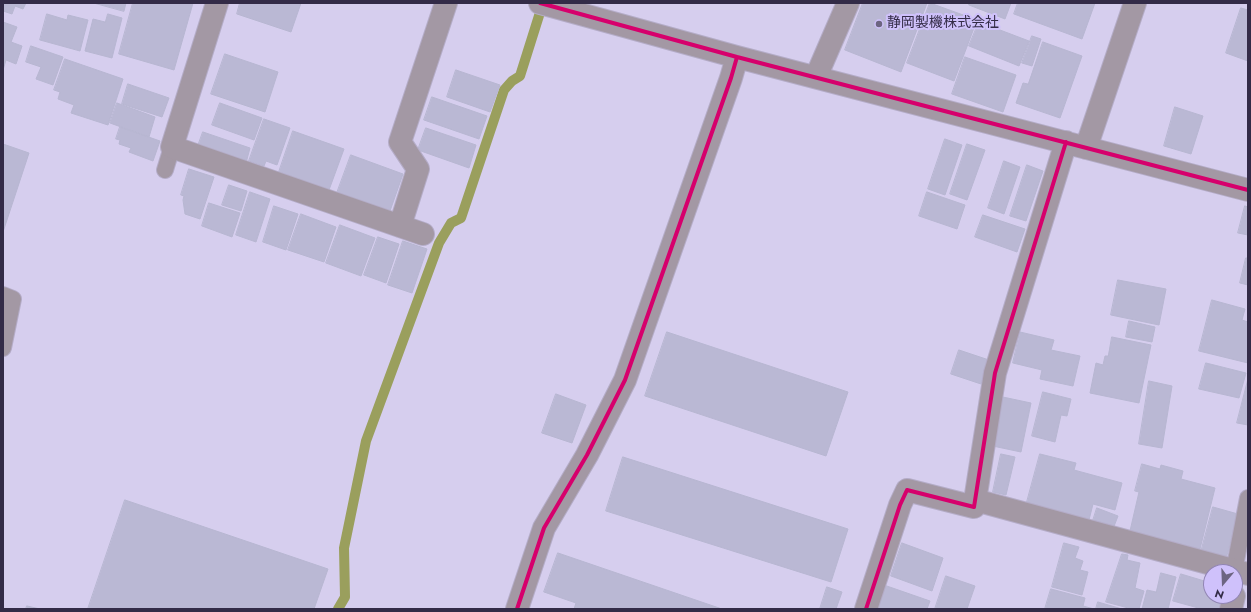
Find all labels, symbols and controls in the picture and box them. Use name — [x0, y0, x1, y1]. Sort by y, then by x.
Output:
place label: 静岡製機株式会社 — [887, 16, 999, 32]
marker: 静岡製機株式会社 — [874, 19, 884, 29]
north arrow — [1203, 564, 1243, 604]
text: N — [1213, 585, 1226, 603]

